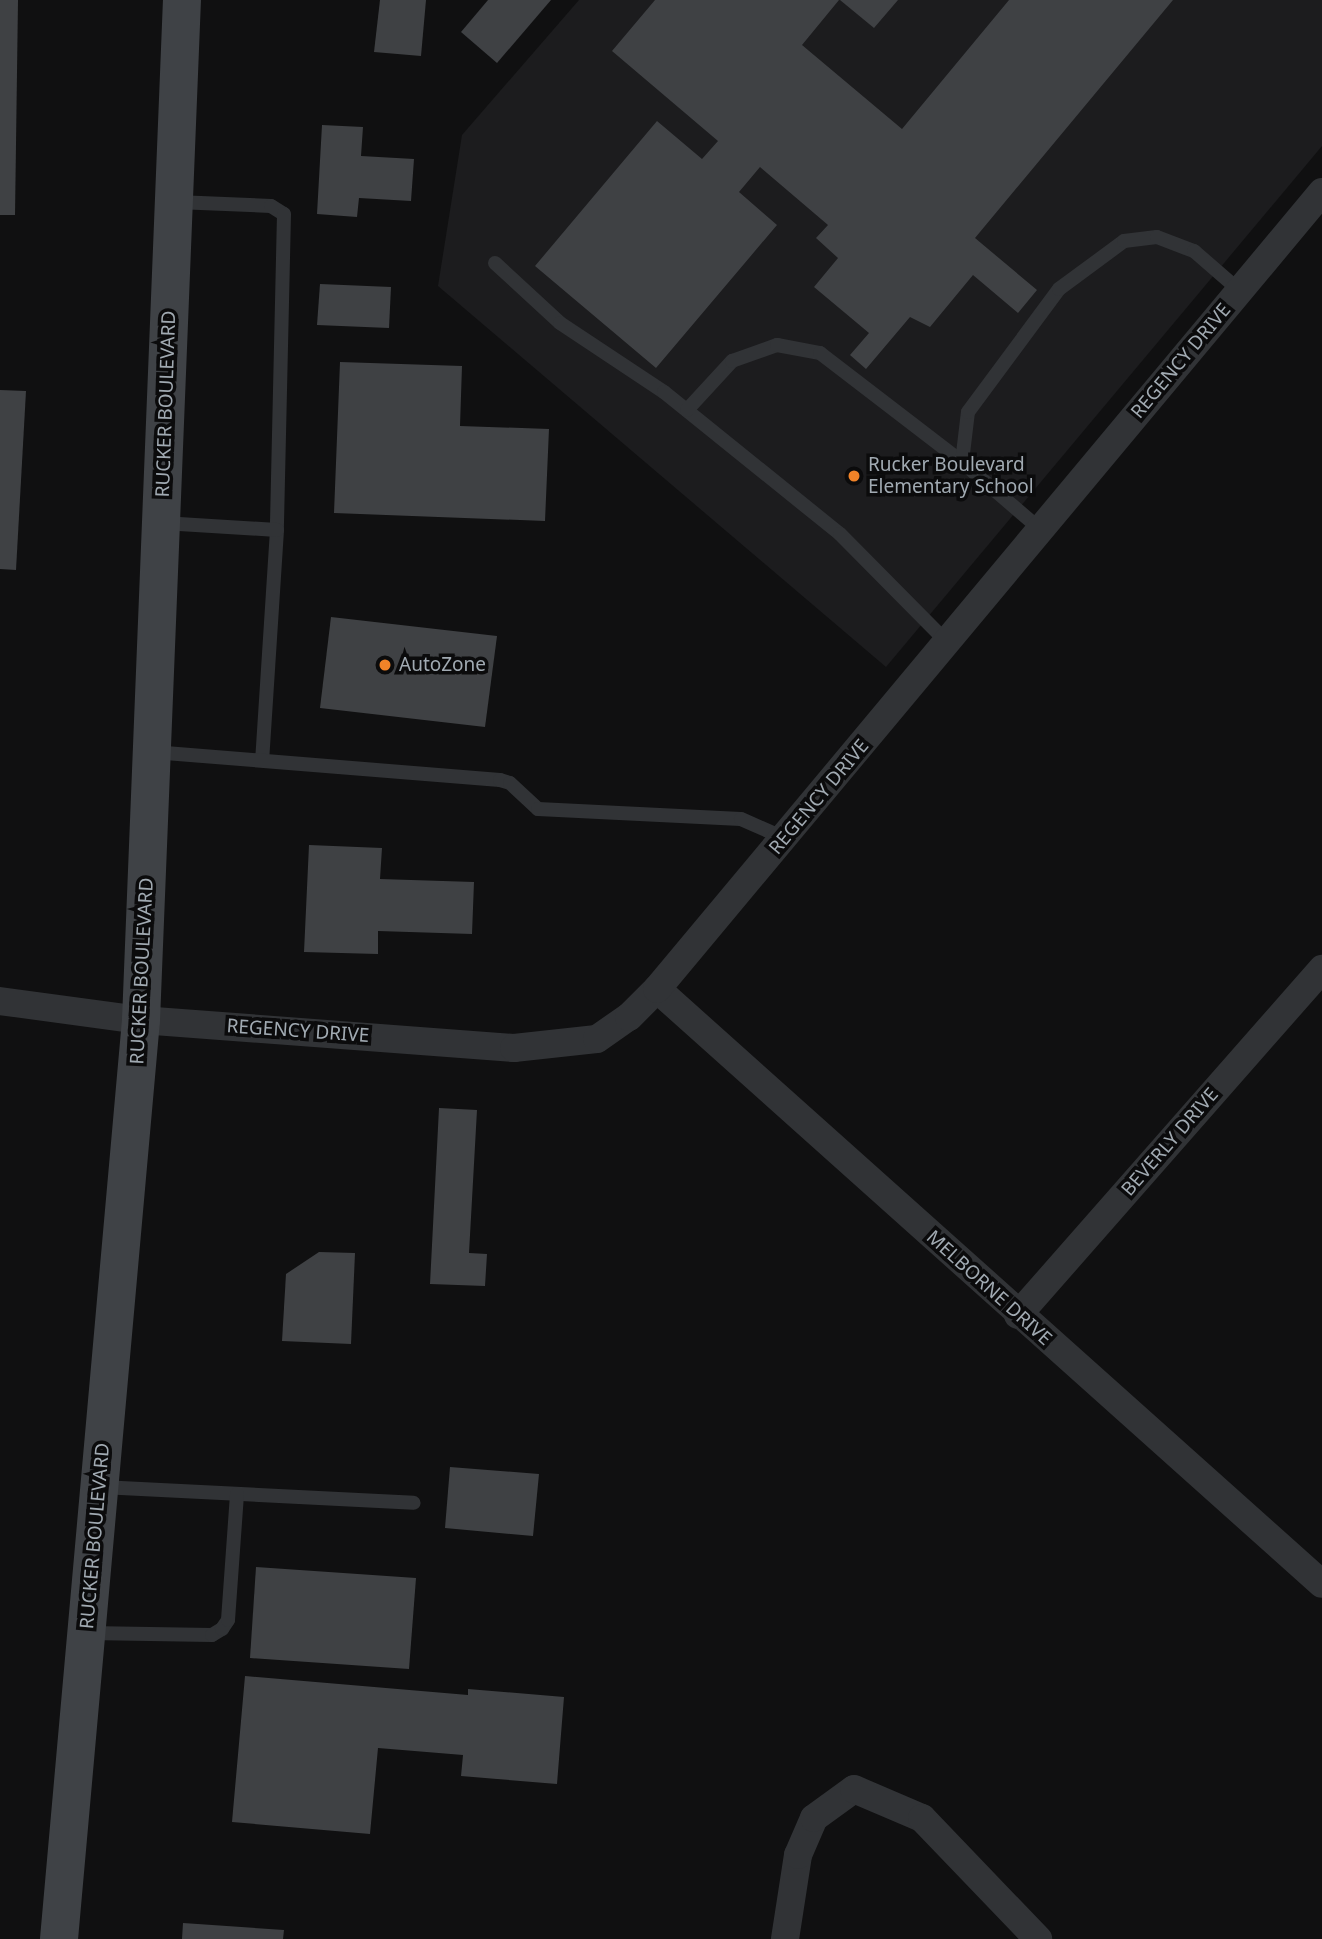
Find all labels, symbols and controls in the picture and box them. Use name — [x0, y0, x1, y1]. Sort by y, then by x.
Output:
street label: REGENCY DRIVE — [1126, 299, 1236, 423]
street label: RUCKER BOULEVARD — [151, 310, 181, 498]
place label: Rucker Boulevard Elementary School — [868, 454, 1034, 498]
marker: Rucker Boulevard Elementary School — [846, 468, 862, 484]
place label: AutoZone — [399, 654, 486, 676]
marker: AutoZone — [377, 657, 393, 673]
street label: REGENCY DRIVE — [764, 735, 874, 859]
street label: RUCKER BOULEVARD — [126, 877, 158, 1065]
street label: REGENCY DRIVE — [226, 1015, 370, 1047]
street label: BEVERLY DRIVE — [1117, 1083, 1223, 1201]
street label: MELBORNE DRIVE — [922, 1226, 1056, 1350]
street label: RUCKER BOULEVARD — [76, 1442, 114, 1630]

